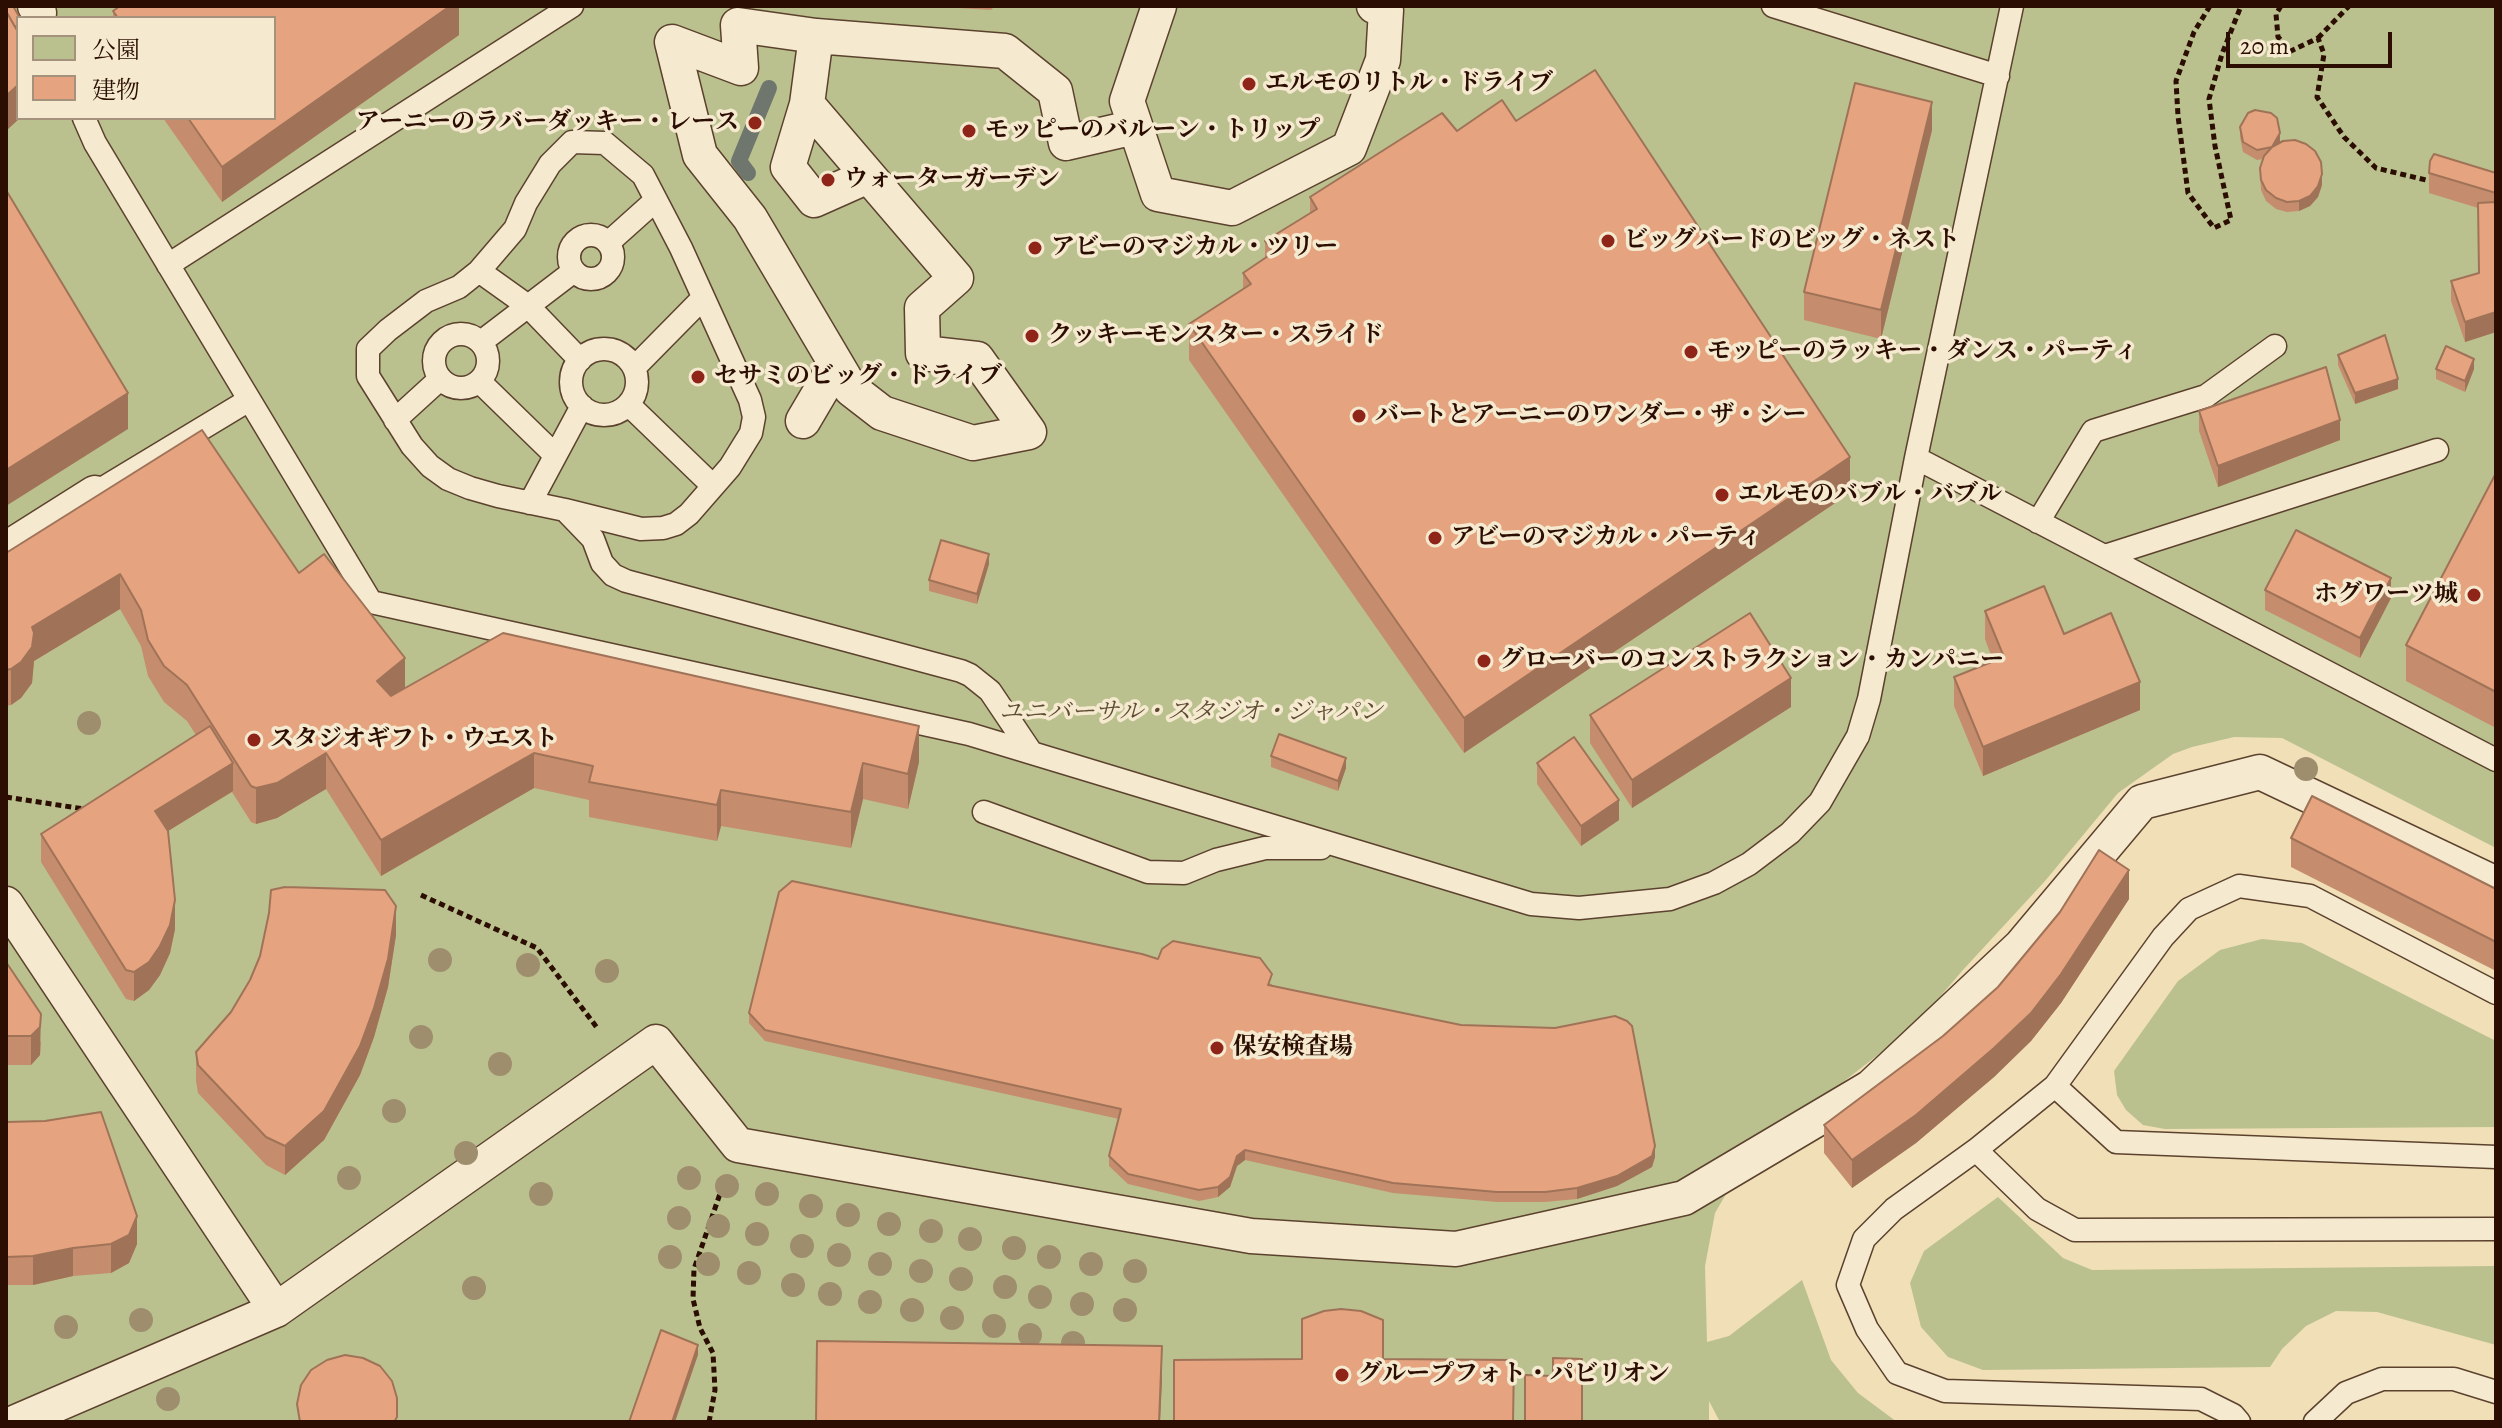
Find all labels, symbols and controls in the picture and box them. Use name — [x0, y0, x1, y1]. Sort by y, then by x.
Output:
legend — [16, 16, 276, 120]
scale bar — [2230, 16, 2396, 66]
text: 20 m — [2240, 30, 2289, 62]
text: 公園 — [92, 34, 140, 66]
place label: エルモのリトル・ドライブ — [1265, 70, 1553, 98]
text: 建物 — [92, 74, 140, 106]
marker: エルモのリトル・ドライブ — [1240, 75, 1258, 93]
place label: アーニーのラバーダッキー・レース — [356, 109, 739, 137]
marker: アーニーのラバーダッキー・レース — [746, 114, 764, 132]
place label: モッピーのバルーン・トリップ — [985, 117, 1320, 145]
marker: モッピーのバルーン・トリップ — [960, 122, 978, 140]
place label: ウォーターガーデン — [844, 166, 1060, 194]
marker: ウォーターガーデン — [819, 171, 837, 189]
place label: ビッグバードのビッグ・ネスト — [1624, 227, 1960, 255]
marker: ビッグバードのビッグ・ネスト — [1599, 232, 1617, 250]
place label: アビーのマジカル・ツリー — [1051, 234, 1338, 262]
marker: アビーのマジカル・ツリー — [1026, 239, 1044, 257]
place label: クッキーモンスター・スライド — [1048, 322, 1384, 350]
marker: クッキーモンスター・スライド — [1023, 327, 1041, 345]
place label: モッピーのラッキー・ダンス・パーティ — [1707, 338, 2138, 366]
marker: モッピーのラッキー・ダンス・パーティ — [1682, 343, 1700, 361]
place label: セサミのビッグ・ドライブ — [714, 363, 1002, 391]
marker: セサミのビッグ・ドライブ — [689, 368, 707, 386]
place label: バートとアーニーのワンダー・ザ・シー — [1375, 402, 1806, 430]
marker: バートとアーニーのワンダー・ザ・シー — [1350, 407, 1368, 425]
place label: エルモのバブル・バブル — [1738, 481, 2002, 509]
marker: エルモのバブル・バブル — [1713, 486, 1731, 504]
place label: アビーのマジカル・パーティ — [1451, 524, 1762, 552]
marker: アビーのマジカル・パーティ — [1426, 529, 1444, 547]
place label: ホグワーツ城 — [2314, 581, 2458, 609]
marker: ホグワーツ城 — [2465, 586, 2483, 604]
place label: グローバーのコンストラクション・カンパニー — [1500, 647, 2004, 675]
marker: グローバーのコンストラクション・カンパニー — [1475, 652, 1493, 670]
park label: ユニバーサル・スタジオ・ジャパン — [999, 699, 1383, 727]
place label: スタジオギフト・ウエスト — [270, 726, 558, 754]
marker: スタジオギフト・ウエスト — [245, 731, 263, 749]
place label: 保安検査場 — [1233, 1034, 1353, 1062]
marker: 保安検査場 — [1208, 1039, 1226, 1057]
place label: グループフォト・パビリオン — [1358, 1361, 1670, 1389]
marker: グループフォト・パビリオン — [1333, 1366, 1351, 1384]

